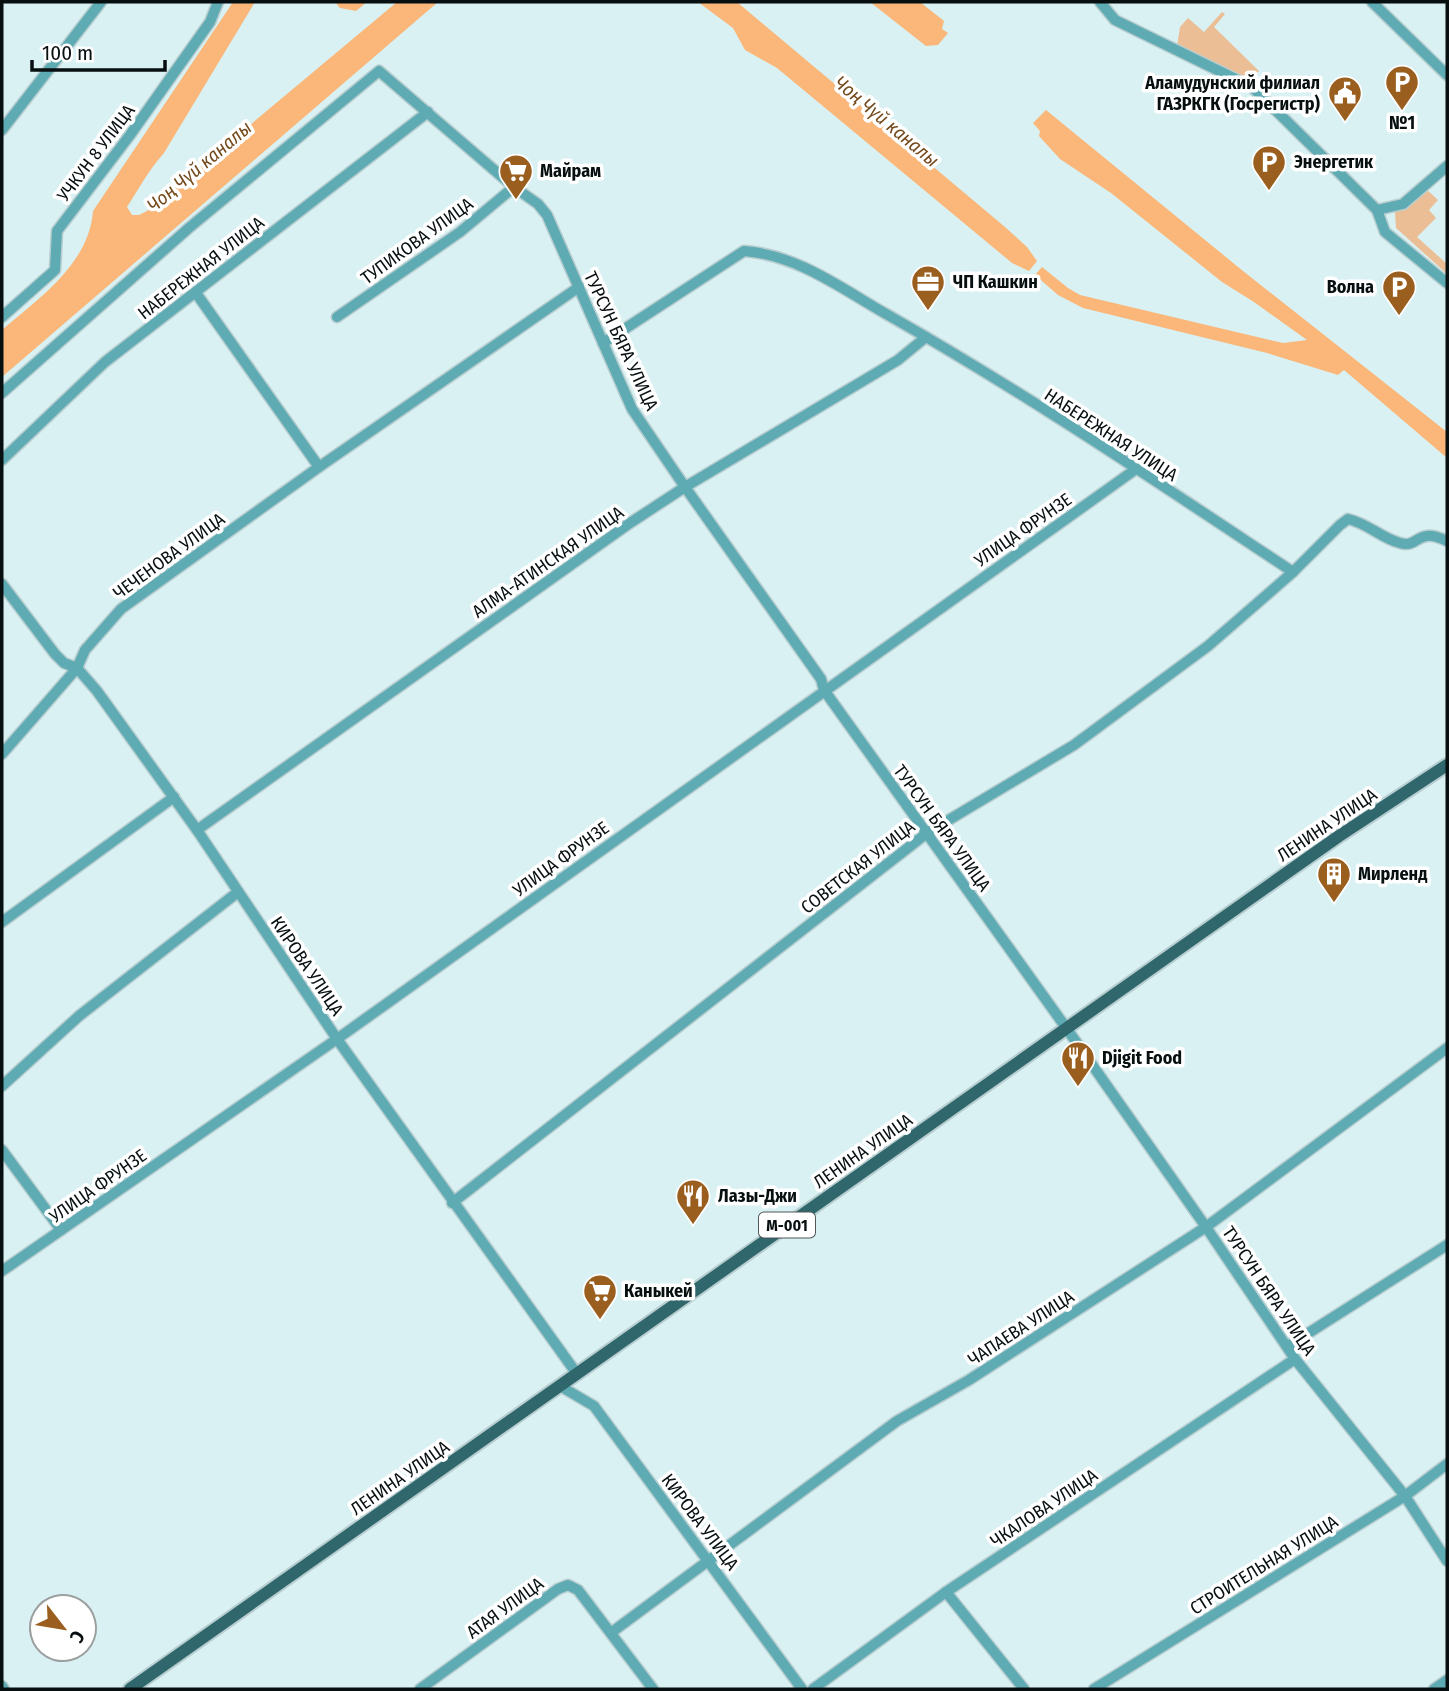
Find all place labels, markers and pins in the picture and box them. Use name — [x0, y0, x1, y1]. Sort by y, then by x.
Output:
parking icon: №1 — [1383, 63, 1421, 112]
place label: Аламудунский филиал ГАЗРКГК (Госрегистр) — [1144, 72, 1321, 115]
public building icon: Аламудунский филиал ГАЗРКГК (Госрегистр) — [1326, 74, 1364, 123]
place label: №1 — [1389, 112, 1415, 134]
parking icon: Энергетик — [1250, 143, 1288, 192]
place label: Энергетик — [1294, 151, 1374, 173]
supermarket icon: Майрам — [497, 152, 535, 201]
place label: Майрам — [540, 160, 601, 182]
office icon: ЧП Кашкин — [909, 263, 947, 312]
parking icon: Волна — [1380, 268, 1418, 317]
place label: ЧП Кашкин — [953, 271, 1038, 293]
place label: Волна — [1327, 276, 1374, 298]
building icon: Мирленд — [1315, 855, 1353, 904]
place label: Мирленд — [1358, 863, 1427, 885]
restaurant icon: Djigit Food — [1059, 1039, 1097, 1088]
place label: Djigit Food — [1102, 1047, 1182, 1069]
restaurant icon: Лазы-Джи — [674, 1177, 712, 1226]
place label: Лазы-Джи — [718, 1185, 797, 1207]
supermarket icon: Каныкей — [581, 1272, 619, 1321]
place label: Каныкей — [624, 1280, 693, 1302]

